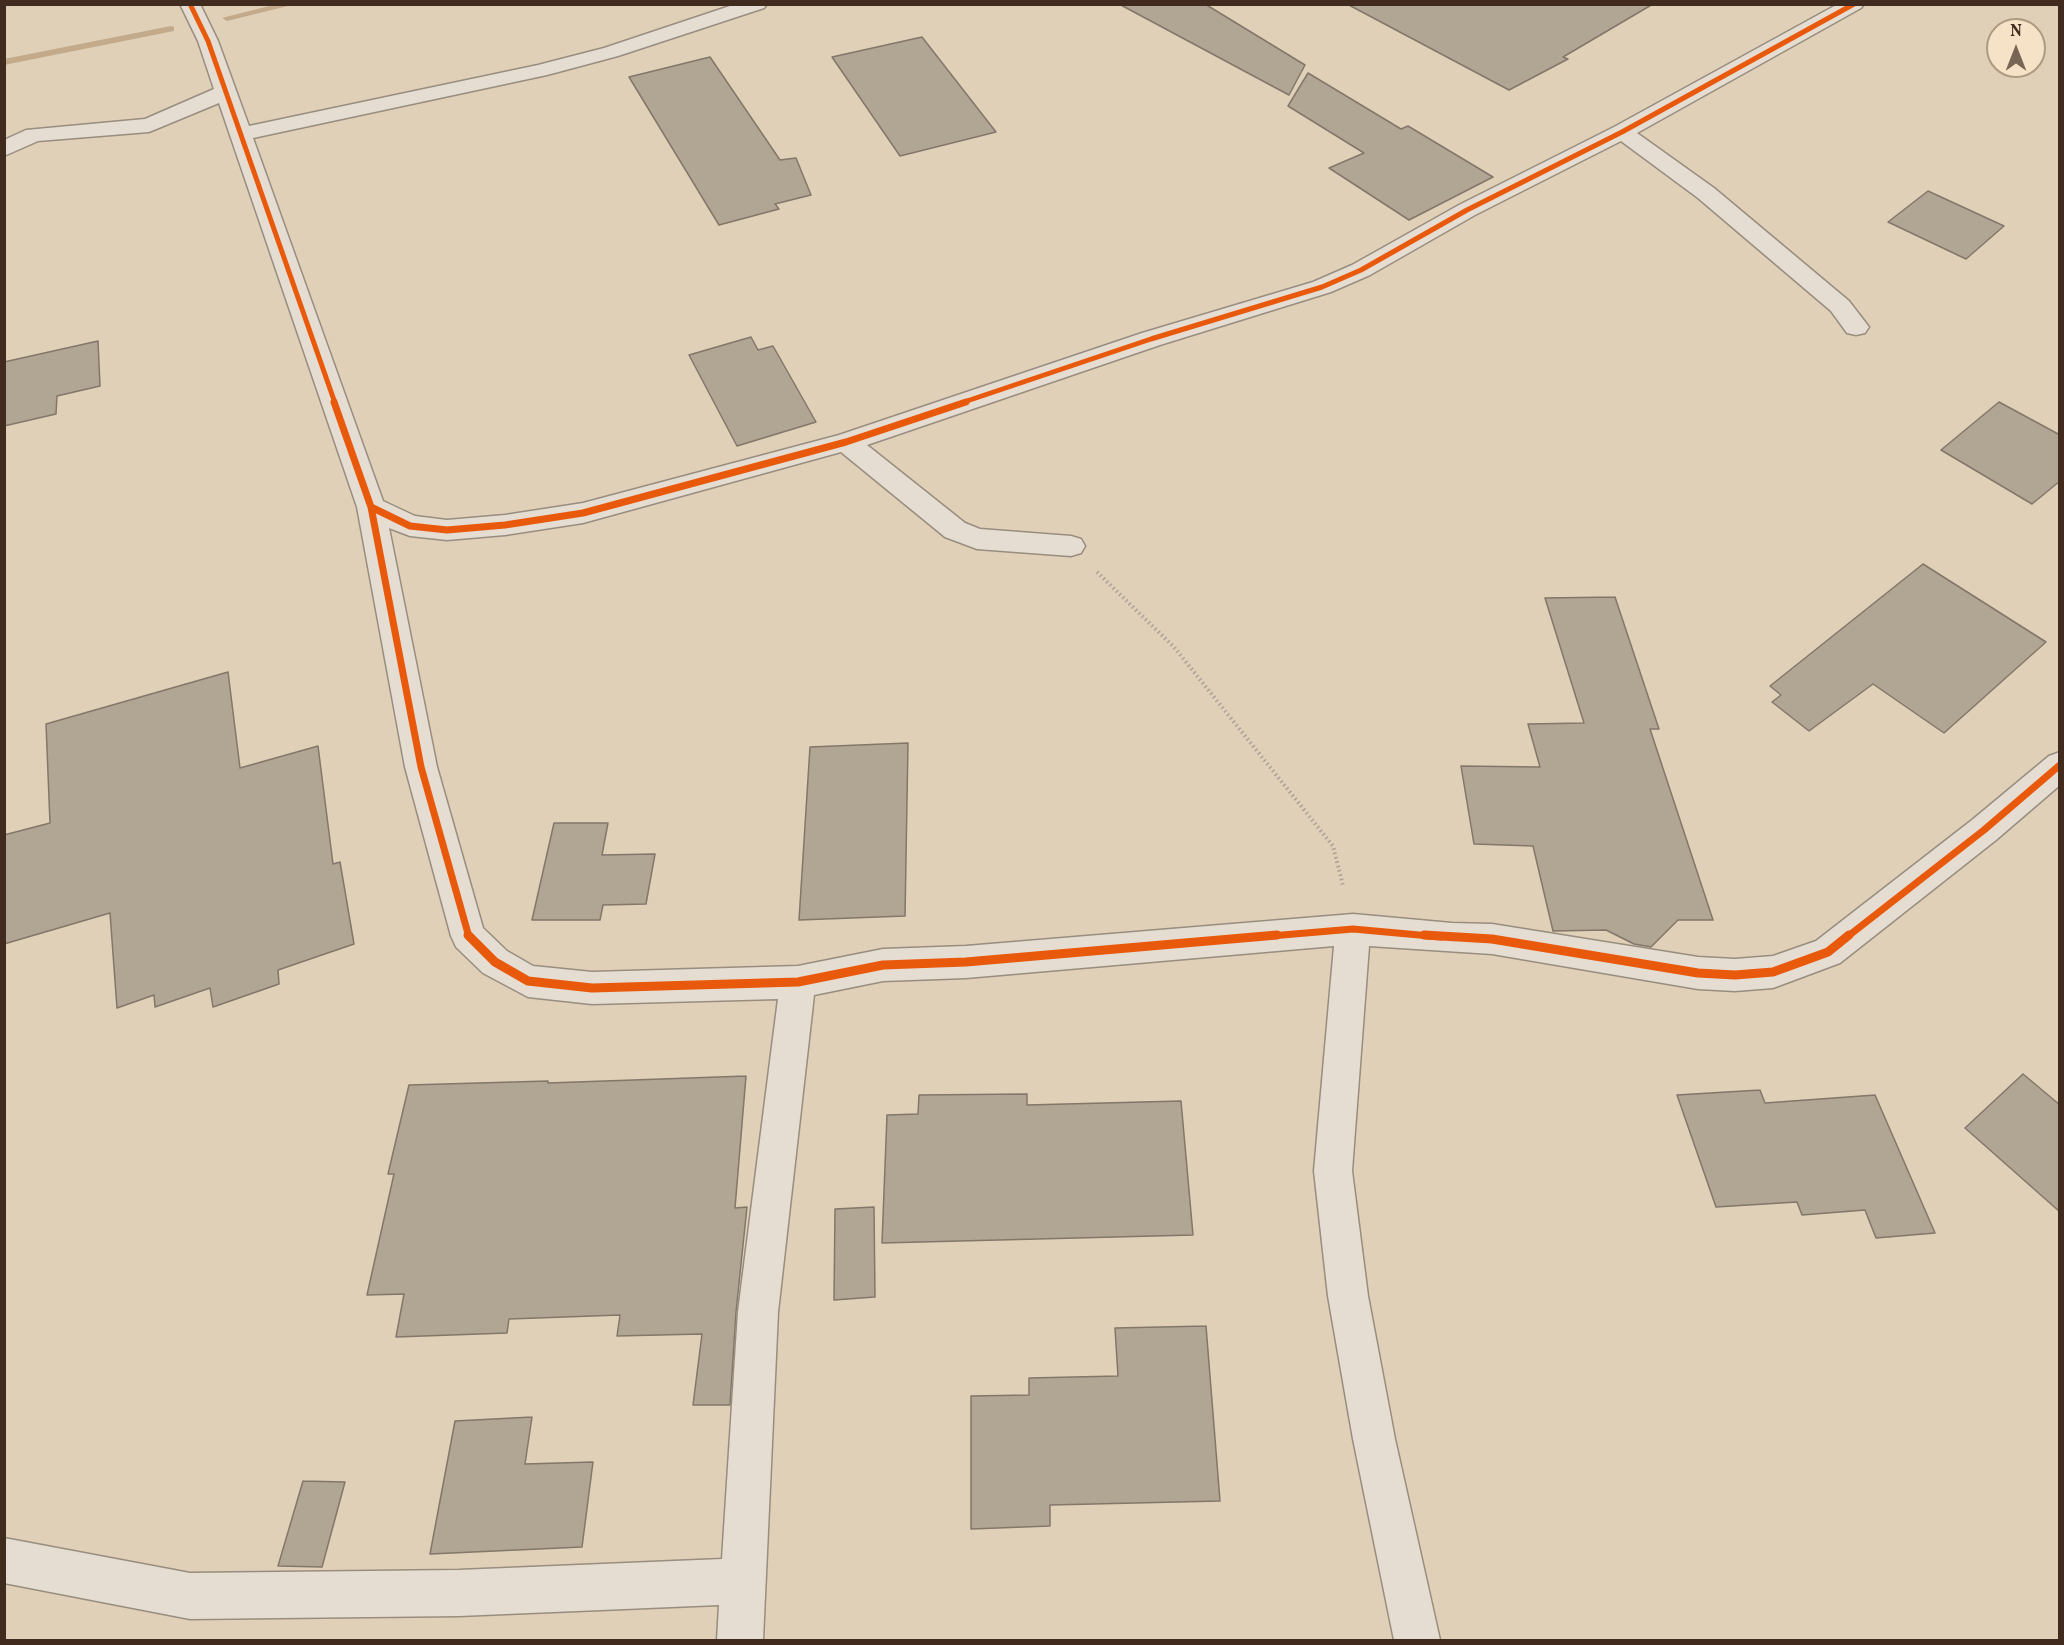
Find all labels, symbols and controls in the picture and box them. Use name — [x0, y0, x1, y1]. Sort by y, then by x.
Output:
north arrow — [1986, 18, 2046, 78]
text: N — [2010, 21, 2022, 43]

